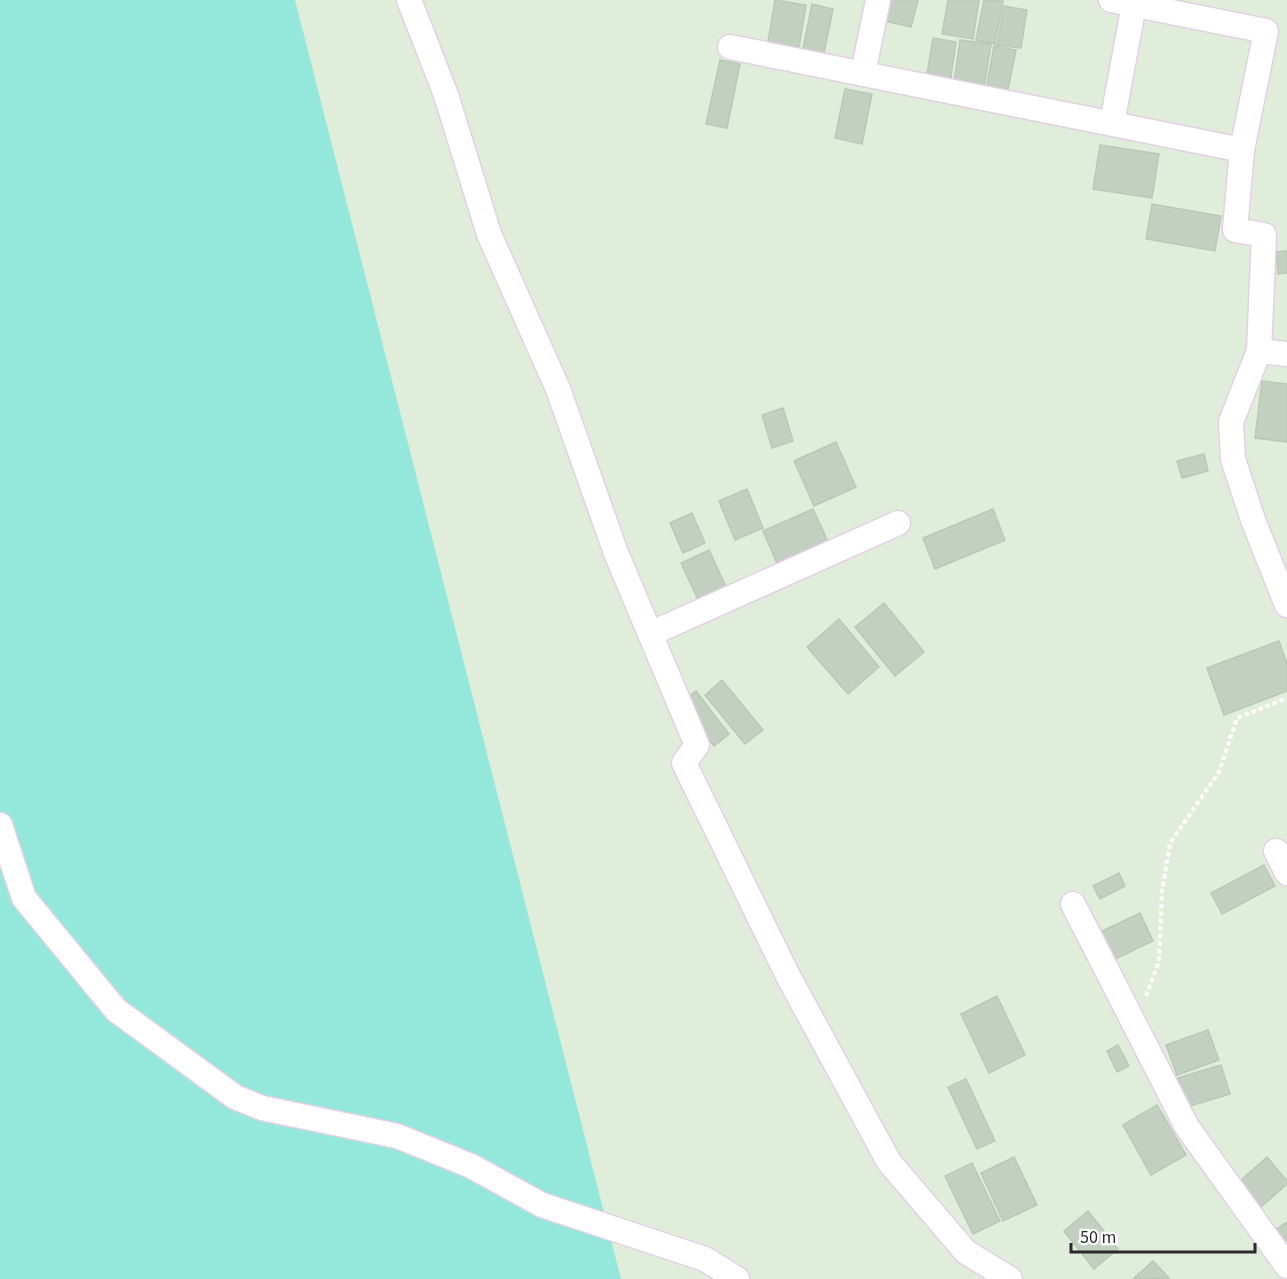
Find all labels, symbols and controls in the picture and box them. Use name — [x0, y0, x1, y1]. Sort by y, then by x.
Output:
scale bar — [1071, 1216, 1256, 1254]
text: 50 m — [1080, 1225, 1116, 1250]

